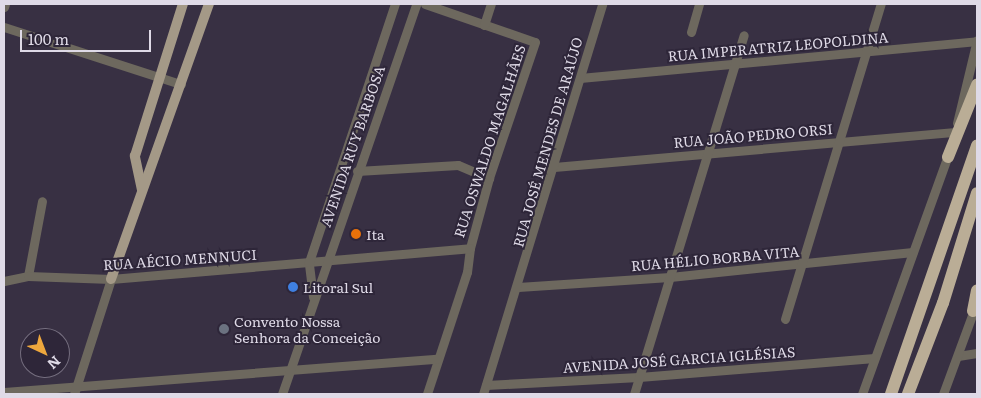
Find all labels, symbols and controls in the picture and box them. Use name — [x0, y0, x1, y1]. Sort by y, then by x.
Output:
scale bar — [22, 20, 154, 52]
text: 100 m — [28, 27, 69, 50]
street label: RUA IMPERATRIZ LEOPOLDINA — [667, 28, 889, 64]
street label: RUA JOSÉ MENDES DE ARAÚJO — [509, 35, 585, 249]
street label: RUA OSWALDO MAGALHÃES — [450, 42, 528, 240]
street label: AVENIDA RUY BARBOSA — [316, 63, 388, 229]
street label: RUA JOÃO PEDRO ORSI — [673, 120, 833, 150]
place label: Ita — [366, 226, 385, 242]
marker: Ita — [350, 228, 362, 240]
street label: RUA HÉLIO BORBA VITA — [630, 242, 800, 274]
street label: RUA AÉCIO MENNUCI — [103, 245, 257, 273]
place label: Litoral Sul — [303, 279, 373, 295]
marker: Litoral Sul — [287, 281, 299, 293]
place label: Convento Nossa Senhora da Conceição — [234, 313, 380, 346]
marker: Convento Nossa Senhora da Conceição — [218, 323, 230, 335]
north arrow — [20, 328, 70, 378]
street label: AVENIDA JOSÉ GARCIA IGLÉSIAS — [562, 342, 796, 376]
text: N — [43, 352, 66, 375]

